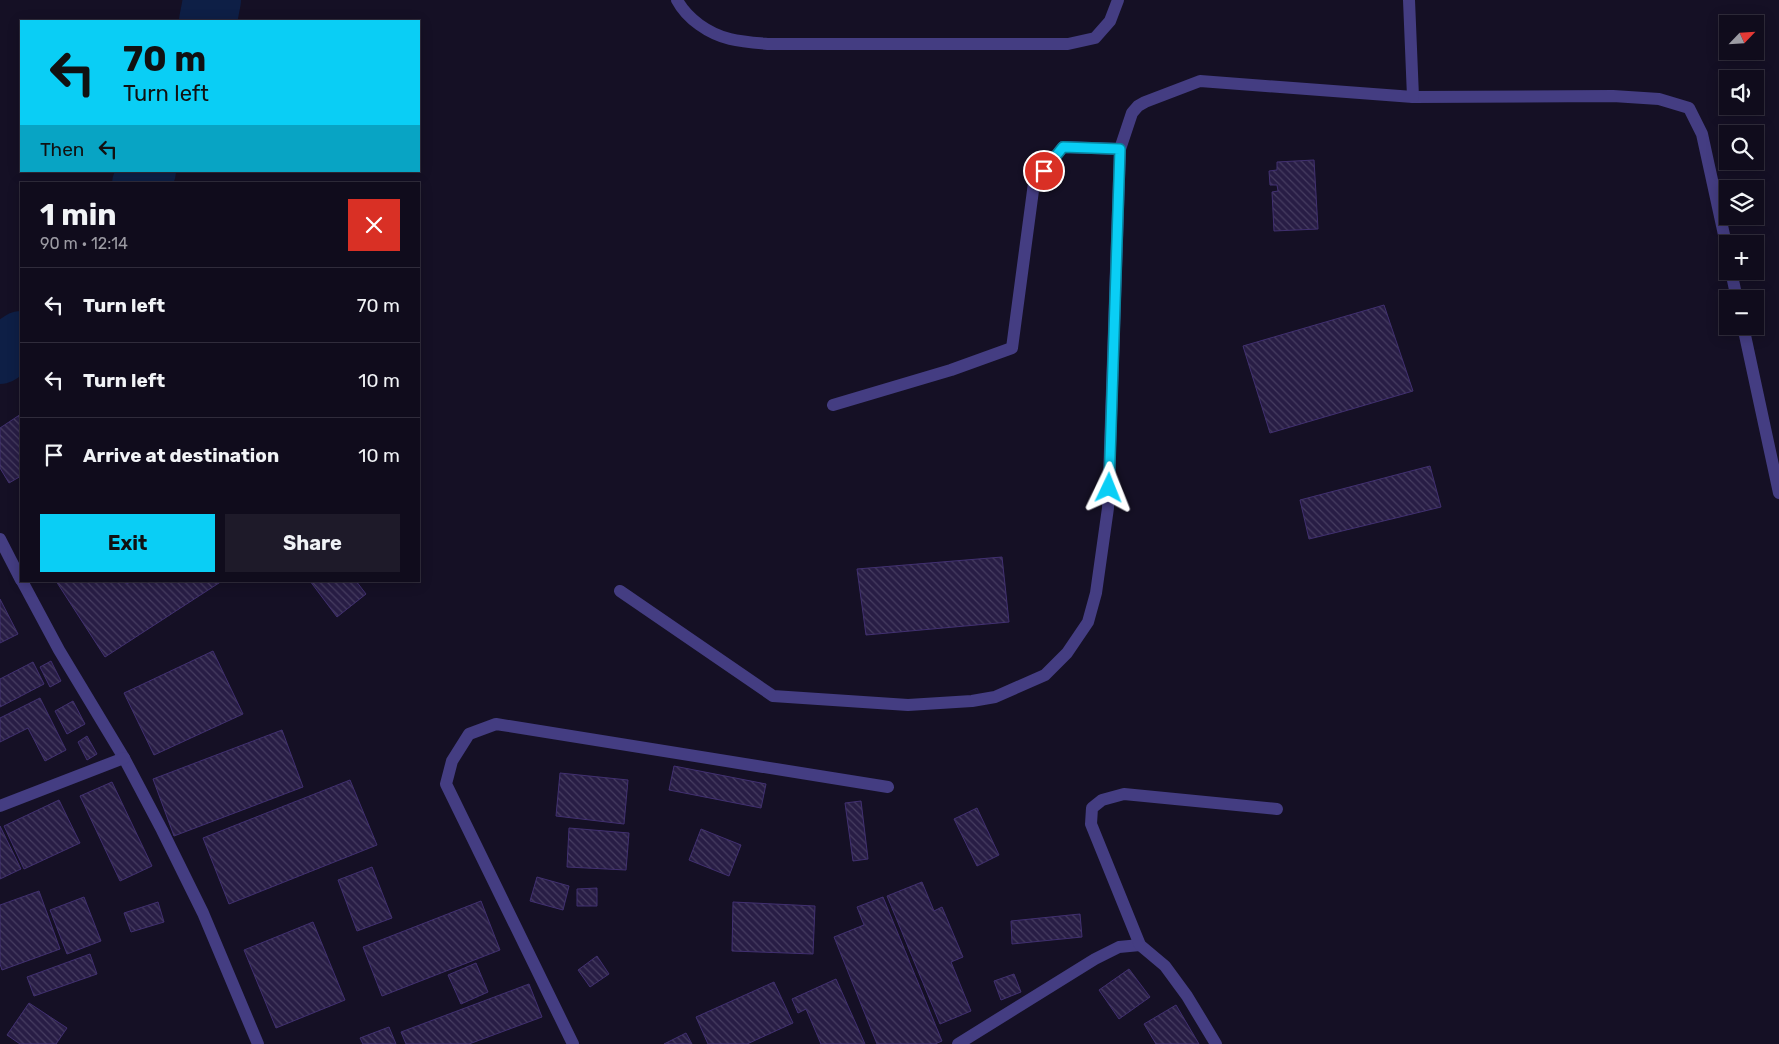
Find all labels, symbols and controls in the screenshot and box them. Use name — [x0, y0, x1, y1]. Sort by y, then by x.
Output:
north arrow — [1719, 15, 1764, 60]
map controls — [1719, 15, 1764, 335]
text: 70 m — [123, 38, 206, 80]
icon: left — [40, 40, 105, 105]
button: sound — [1719, 70, 1764, 115]
text: Turn left — [123, 80, 209, 107]
button: search — [1719, 125, 1764, 170]
icon: left — [94, 135, 122, 163]
text: Then — [40, 138, 84, 161]
pin — [1023, 150, 1065, 192]
icon: arrive — [1030, 157, 1058, 185]
button: layers — [1719, 180, 1764, 225]
text: 1 min — [40, 197, 117, 233]
button: close — [348, 199, 400, 251]
text: 90 m · 12:14 — [40, 234, 128, 253]
button: + — [1719, 235, 1764, 280]
button: − — [1719, 290, 1764, 335]
icon: left — [40, 291, 68, 319]
text: Turn left — [83, 294, 165, 317]
text: 70 m — [357, 294, 400, 317]
icon: left — [40, 366, 68, 394]
text: Turn left — [83, 369, 165, 392]
text: 10 m — [358, 369, 400, 392]
icon: arrive — [40, 441, 68, 469]
text: Arrive at destination — [83, 444, 279, 467]
text: 10 m — [358, 444, 400, 467]
position arrow — [1082, 461, 1134, 513]
button: Exit — [40, 514, 215, 572]
button: Share — [225, 514, 400, 572]

